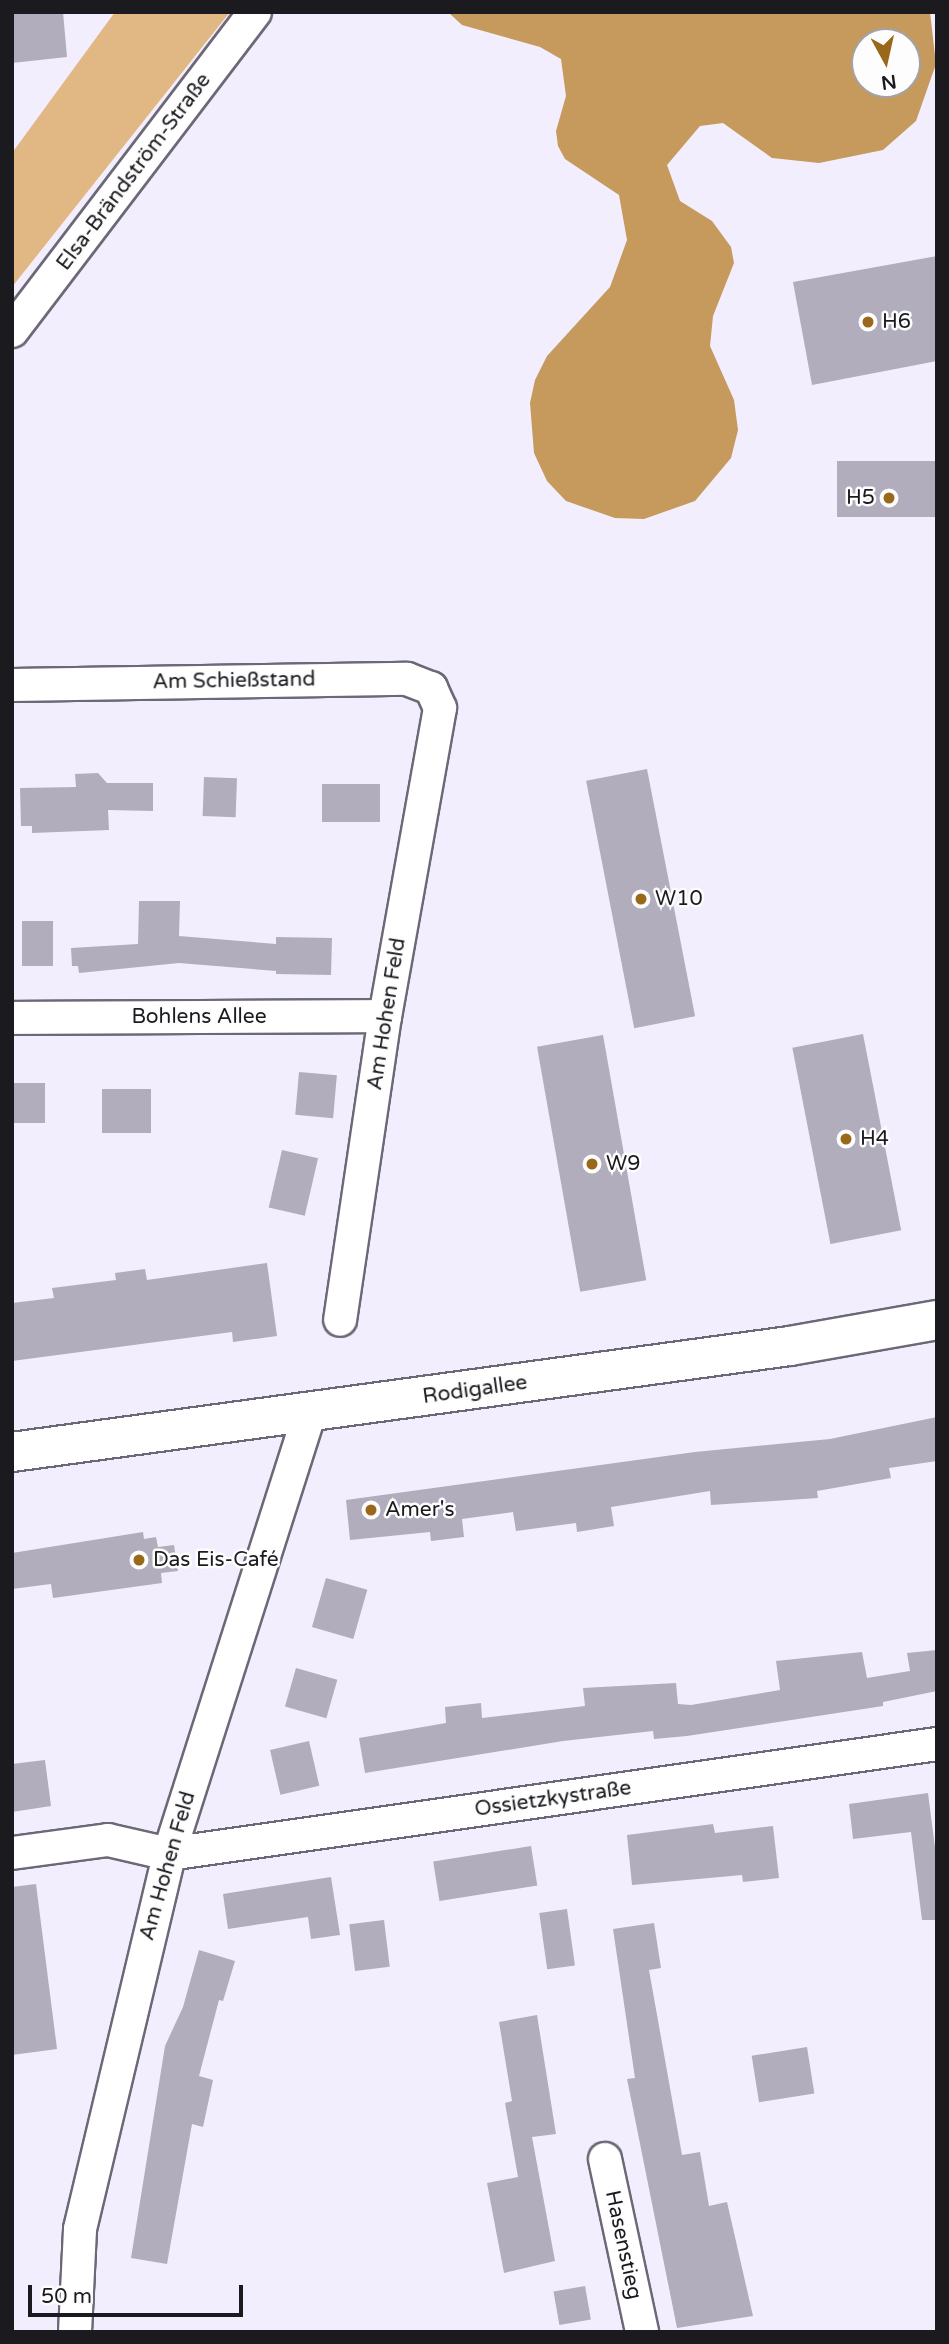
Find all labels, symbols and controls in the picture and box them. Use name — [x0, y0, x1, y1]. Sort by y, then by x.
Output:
north arrow — [851, 28, 921, 98]
street label: Elsa-Brändström-Straße — [52, 68, 216, 276]
text: N — [880, 70, 898, 94]
place label: H6 — [882, 309, 911, 335]
marker: H6 — [860, 314, 876, 330]
place label: H5 — [846, 485, 875, 511]
marker: H5 — [881, 490, 897, 506]
street label: Am Schießstand — [152, 667, 316, 695]
place label: W10 — [655, 886, 703, 912]
marker: W10 — [633, 891, 649, 907]
street label: Am Hohen Feld — [363, 936, 411, 1092]
street label: Bohlens Allee — [131, 1004, 267, 1030]
place label: H4 — [860, 1126, 889, 1152]
marker: H4 — [838, 1131, 854, 1147]
place label: W9 — [606, 1151, 640, 1177]
marker: W9 — [584, 1156, 600, 1172]
street label: Rodigallee — [421, 1370, 529, 1410]
place label: Amer's — [385, 1497, 454, 1523]
marker: Amer's — [363, 1502, 379, 1518]
place label: Das Eis-Café — [153, 1547, 279, 1573]
marker: Das Eis-Café — [131, 1552, 147, 1568]
street label: Ossietzkystraße — [473, 1776, 633, 1822]
street label: Am Hohen Feld — [135, 1789, 201, 1943]
street label: Hasenstieg — [599, 2188, 647, 2302]
scale bar — [32, 2270, 247, 2314]
text: 50 m — [41, 2284, 92, 2309]

